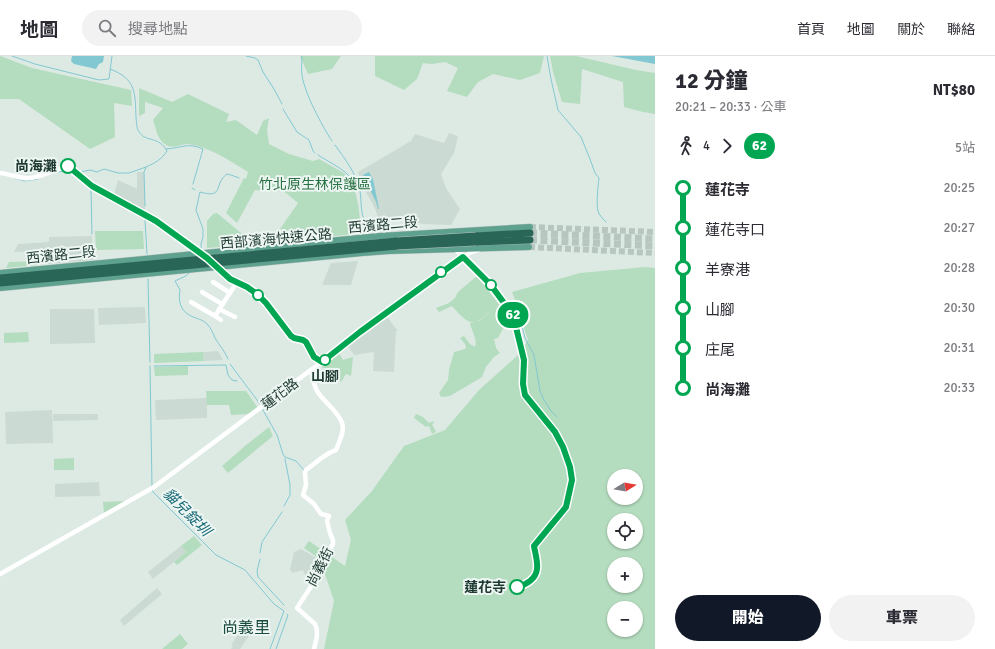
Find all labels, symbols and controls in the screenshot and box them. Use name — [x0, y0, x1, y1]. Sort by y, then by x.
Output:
search box — [82, 10, 362, 46]
icon: search — [96, 17, 118, 39]
text: 地圖 — [20, 18, 58, 42]
text: 搜尋地點 — [128, 20, 188, 38]
text: 首頁 — [797, 21, 825, 38]
text: 地圖 — [847, 21, 875, 38]
text: 關於 — [897, 21, 925, 38]
text: 聯絡 — [947, 21, 975, 38]
text: 12 分鐘 — [675, 67, 748, 94]
text: NT$80 — [933, 81, 975, 99]
text: 20:21 – 20:33 · 公車 — [675, 99, 786, 115]
icon: walk — [675, 135, 697, 157]
icon: forward — [716, 135, 738, 157]
text: 62 — [752, 137, 767, 154]
text: 4 — [703, 138, 710, 154]
text: 5站 — [955, 140, 975, 156]
place label: 尚海灘 — [15, 158, 57, 175]
marker: 尚海灘 — [60, 158, 76, 174]
park label: 竹北原生林保護區 — [259, 176, 371, 193]
text: 20:25 — [943, 180, 975, 196]
text: 蓮花寺 — [705, 181, 750, 199]
street label: 西濱路二段 — [347, 213, 419, 237]
text: 20:27 — [943, 220, 975, 236]
text: 蓮花寺口 — [705, 221, 765, 239]
street label: 西部濱海快速公路 — [219, 226, 333, 252]
street label: 西濱路二段 — [25, 243, 97, 267]
text: 20:28 — [943, 260, 975, 276]
text: 羊寮港 — [705, 261, 750, 279]
unlabelled marker — [435, 266, 447, 278]
unlabelled marker — [485, 279, 497, 291]
unlabelled marker — [252, 289, 264, 301]
text: 20:30 — [943, 300, 975, 316]
text: 山腳 — [705, 301, 735, 319]
line badge: 62 — [495, 302, 531, 328]
text: 62 — [505, 306, 521, 323]
text: 20:31 — [943, 340, 975, 356]
text: 庄尾 — [705, 341, 735, 359]
marker: 山腳 — [319, 354, 331, 366]
place label: 山腳 — [311, 368, 339, 385]
street label: 蓮花路 — [258, 375, 302, 413]
text: 20:33 — [943, 380, 975, 396]
text: 尚海灘 — [705, 381, 750, 399]
north arrow — [607, 469, 643, 505]
map controls — [607, 469, 643, 637]
water label: 貓兒錠圳 — [159, 484, 216, 541]
button: locate — [607, 513, 643, 549]
street label: 尚義街 — [303, 544, 337, 590]
button: + — [607, 557, 643, 593]
place label: 蓮花寺 — [464, 579, 506, 596]
marker: 蓮花寺 — [509, 579, 525, 595]
button: 開始 — [675, 595, 821, 641]
button: 車票 — [829, 595, 975, 641]
button: − — [607, 601, 643, 637]
district label: 尚義里 — [222, 618, 270, 638]

